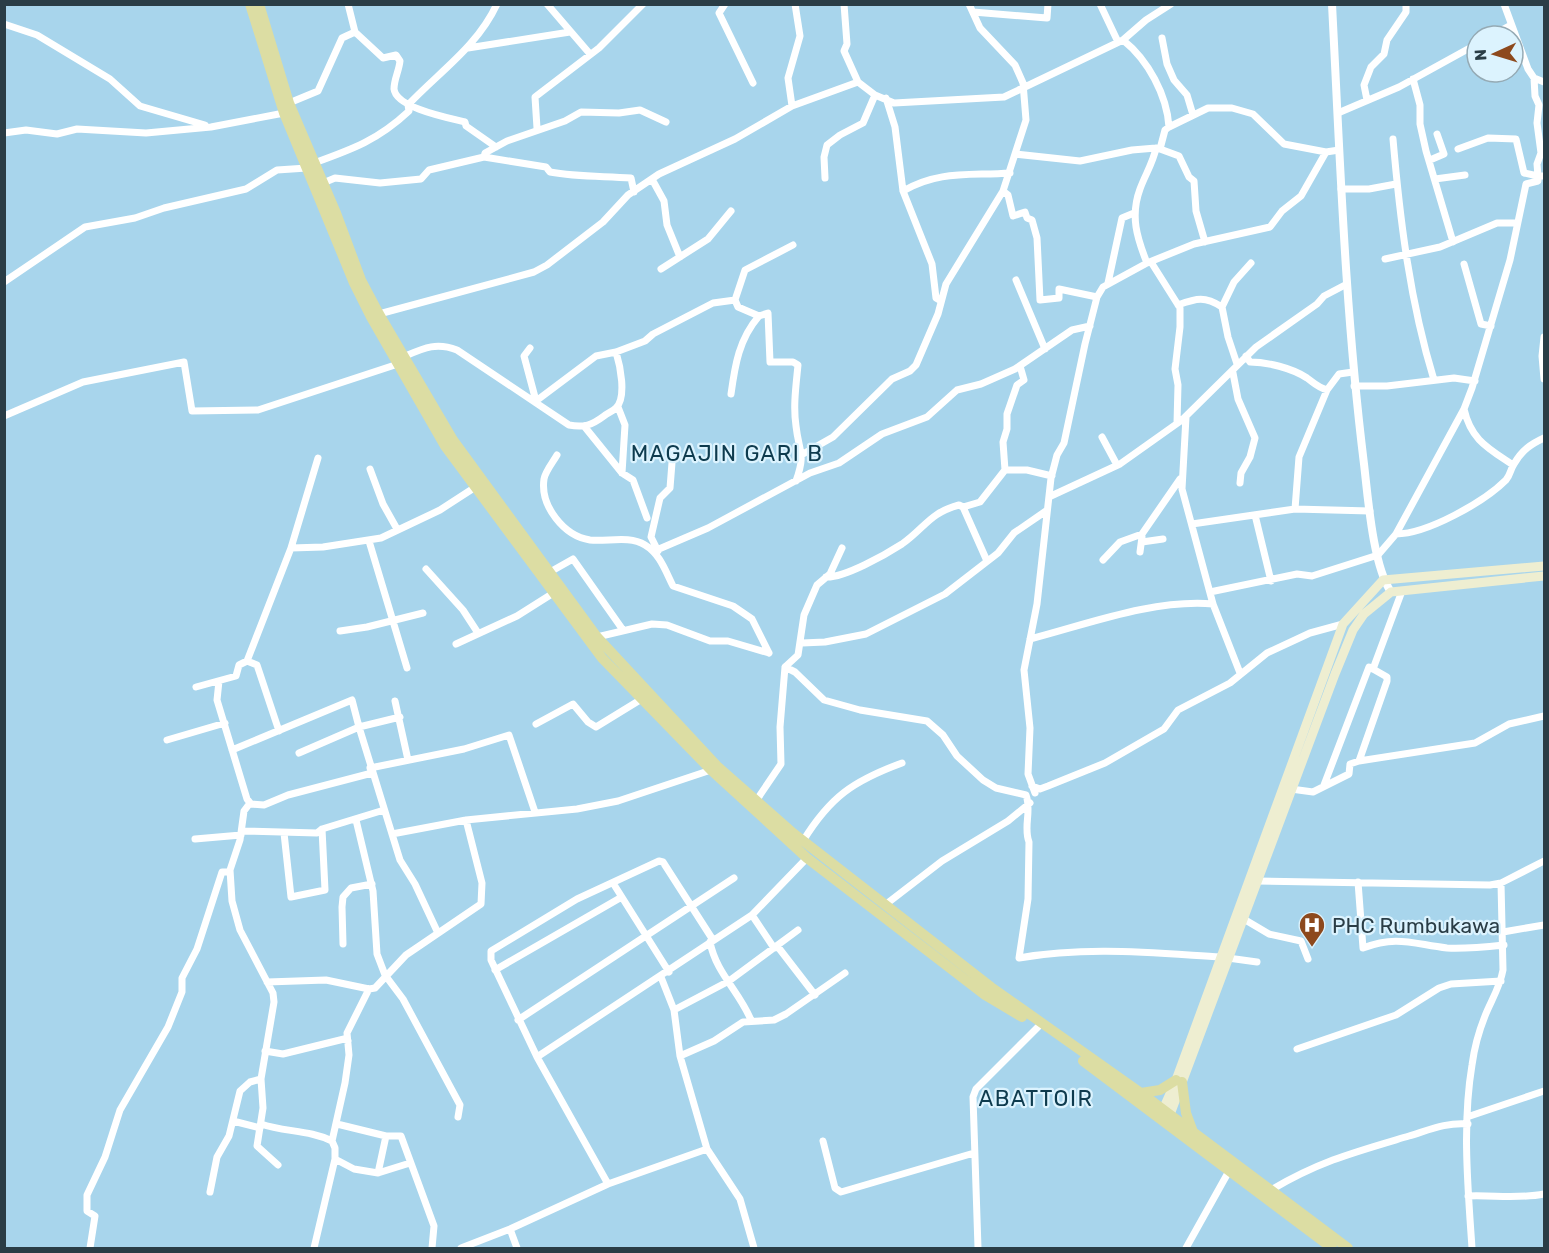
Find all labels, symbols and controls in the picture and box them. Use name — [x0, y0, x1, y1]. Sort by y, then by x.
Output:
north arrow — [1465, 24, 1525, 84]
text: N — [1471, 49, 1490, 61]
district label: MAGAJIN GARI B — [631, 440, 823, 467]
hospital icon: PHC Rumbukawa — [1297, 910, 1327, 948]
place label: PHC Rumbukawa — [1332, 913, 1500, 938]
district label: ABATTOIR — [979, 1085, 1093, 1112]

